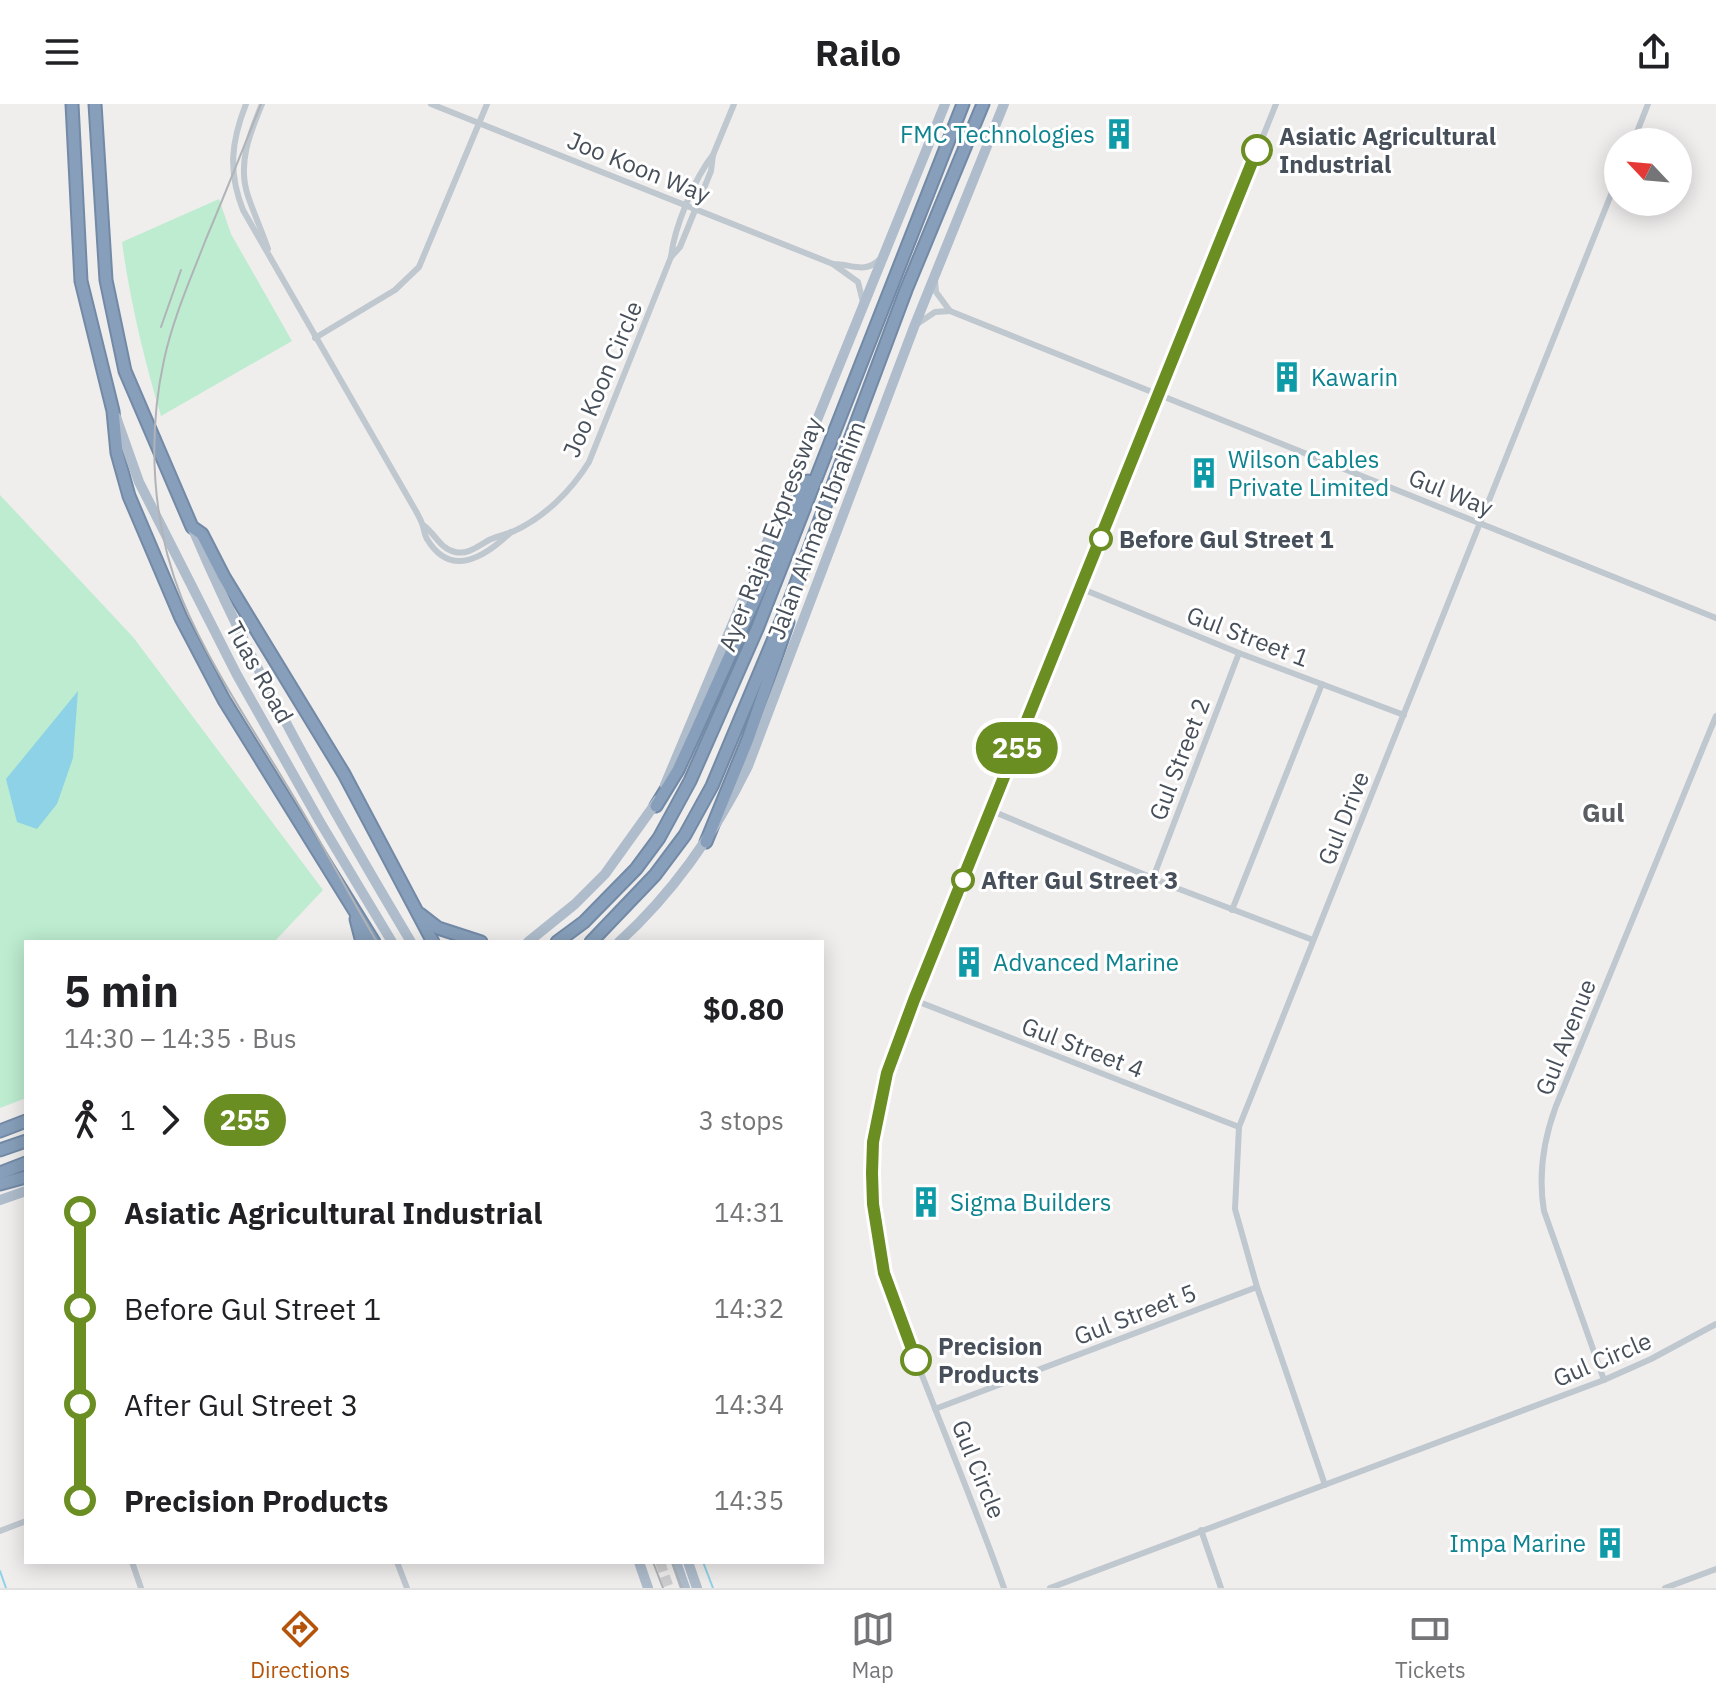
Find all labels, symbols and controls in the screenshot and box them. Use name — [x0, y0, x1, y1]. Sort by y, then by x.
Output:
text: Railo — [815, 29, 901, 76]
icon: menu — [40, 30, 84, 74]
icon: share — [1632, 30, 1676, 74]
building icon: FMC Technologies — [1102, 117, 1136, 151]
place label: FMC Technologies — [900, 118, 1095, 150]
place label: Asiatic Agricultural Industrial — [1279, 120, 1496, 180]
street label: Joo Koon Way — [563, 124, 715, 210]
north arrow — [1604, 128, 1692, 216]
map controls — [1604, 128, 1692, 216]
marker: Asiatic Agricultural Industrial — [1242, 135, 1272, 165]
street label: Joo Koon Circle — [555, 296, 649, 462]
building icon: Kawarin — [1270, 360, 1304, 394]
place label: Kawarin — [1311, 361, 1398, 393]
street label: Ayer Rajah Expressway — [711, 412, 829, 656]
street label: Jalan Ahmad Ibrahim — [760, 416, 872, 644]
place label: Wilson Cables Private Limited — [1228, 443, 1389, 503]
building icon: Wilson Cables Private Limited — [1187, 456, 1221, 490]
street label: Gul Way — [1404, 461, 1498, 523]
place label: Before Gul Street 1 — [1119, 523, 1334, 555]
marker: Before Gul Street 1 — [1090, 528, 1112, 550]
street label: Gul Street 1 — [1182, 598, 1314, 674]
street label: Tuas Road — [219, 615, 301, 729]
street label: Gul Street 2 — [1141, 693, 1217, 825]
line badge: 255 — [971, 722, 1063, 774]
text: 255 — [992, 729, 1042, 766]
street label: Gul Drive — [1310, 766, 1376, 870]
district label: Gul — [1582, 795, 1624, 829]
place label: After Gul Street 3 — [981, 864, 1178, 896]
marker: After Gul Street 3 — [952, 869, 974, 891]
building icon: Advanced Marine — [952, 945, 986, 979]
place label: Advanced Marine — [993, 946, 1179, 978]
text: 5 min — [64, 962, 179, 1019]
street label: Gul Avenue — [1527, 974, 1603, 1100]
text: $0.80 — [703, 989, 784, 1028]
street label: Gul Street 4 — [1017, 1009, 1149, 1085]
text: 14:30 – 14:35 · Bus — [64, 1021, 297, 1055]
icon: walk — [64, 1098, 108, 1142]
icon: forward — [148, 1098, 192, 1142]
text: 255 — [220, 1101, 270, 1138]
text: 1 — [120, 1103, 136, 1137]
text: 3 stops — [698, 1103, 784, 1137]
building icon: Sigma Builders — [909, 1185, 943, 1219]
place label: Sigma Builders — [950, 1186, 1111, 1218]
text: Asiatic Agricultural Industrial — [124, 1193, 542, 1232]
text: 14:31 — [714, 1195, 784, 1229]
street label: Gul Street 5 — [1069, 1276, 1201, 1352]
text: Before Gul Street 1 — [124, 1289, 381, 1328]
text: 14:32 — [714, 1291, 784, 1325]
street label: Gul Circle — [1548, 1324, 1656, 1394]
place label: Precision Products — [938, 1330, 1043, 1390]
marker: Precision Products — [901, 1345, 931, 1375]
text: After Gul Street 3 — [124, 1385, 358, 1424]
text: 14:34 — [714, 1387, 784, 1421]
street label: Gul Circle — [945, 1415, 1013, 1523]
text: Precision Products — [124, 1481, 388, 1520]
text: 14:35 — [714, 1483, 784, 1517]
building icon: Impa Marine — [1593, 1526, 1627, 1560]
place label: Impa Marine — [1449, 1527, 1586, 1559]
tab: Directions — [250, 1607, 350, 1684]
tab: Map — [851, 1607, 895, 1684]
tab: Tickets — [1395, 1607, 1466, 1684]

